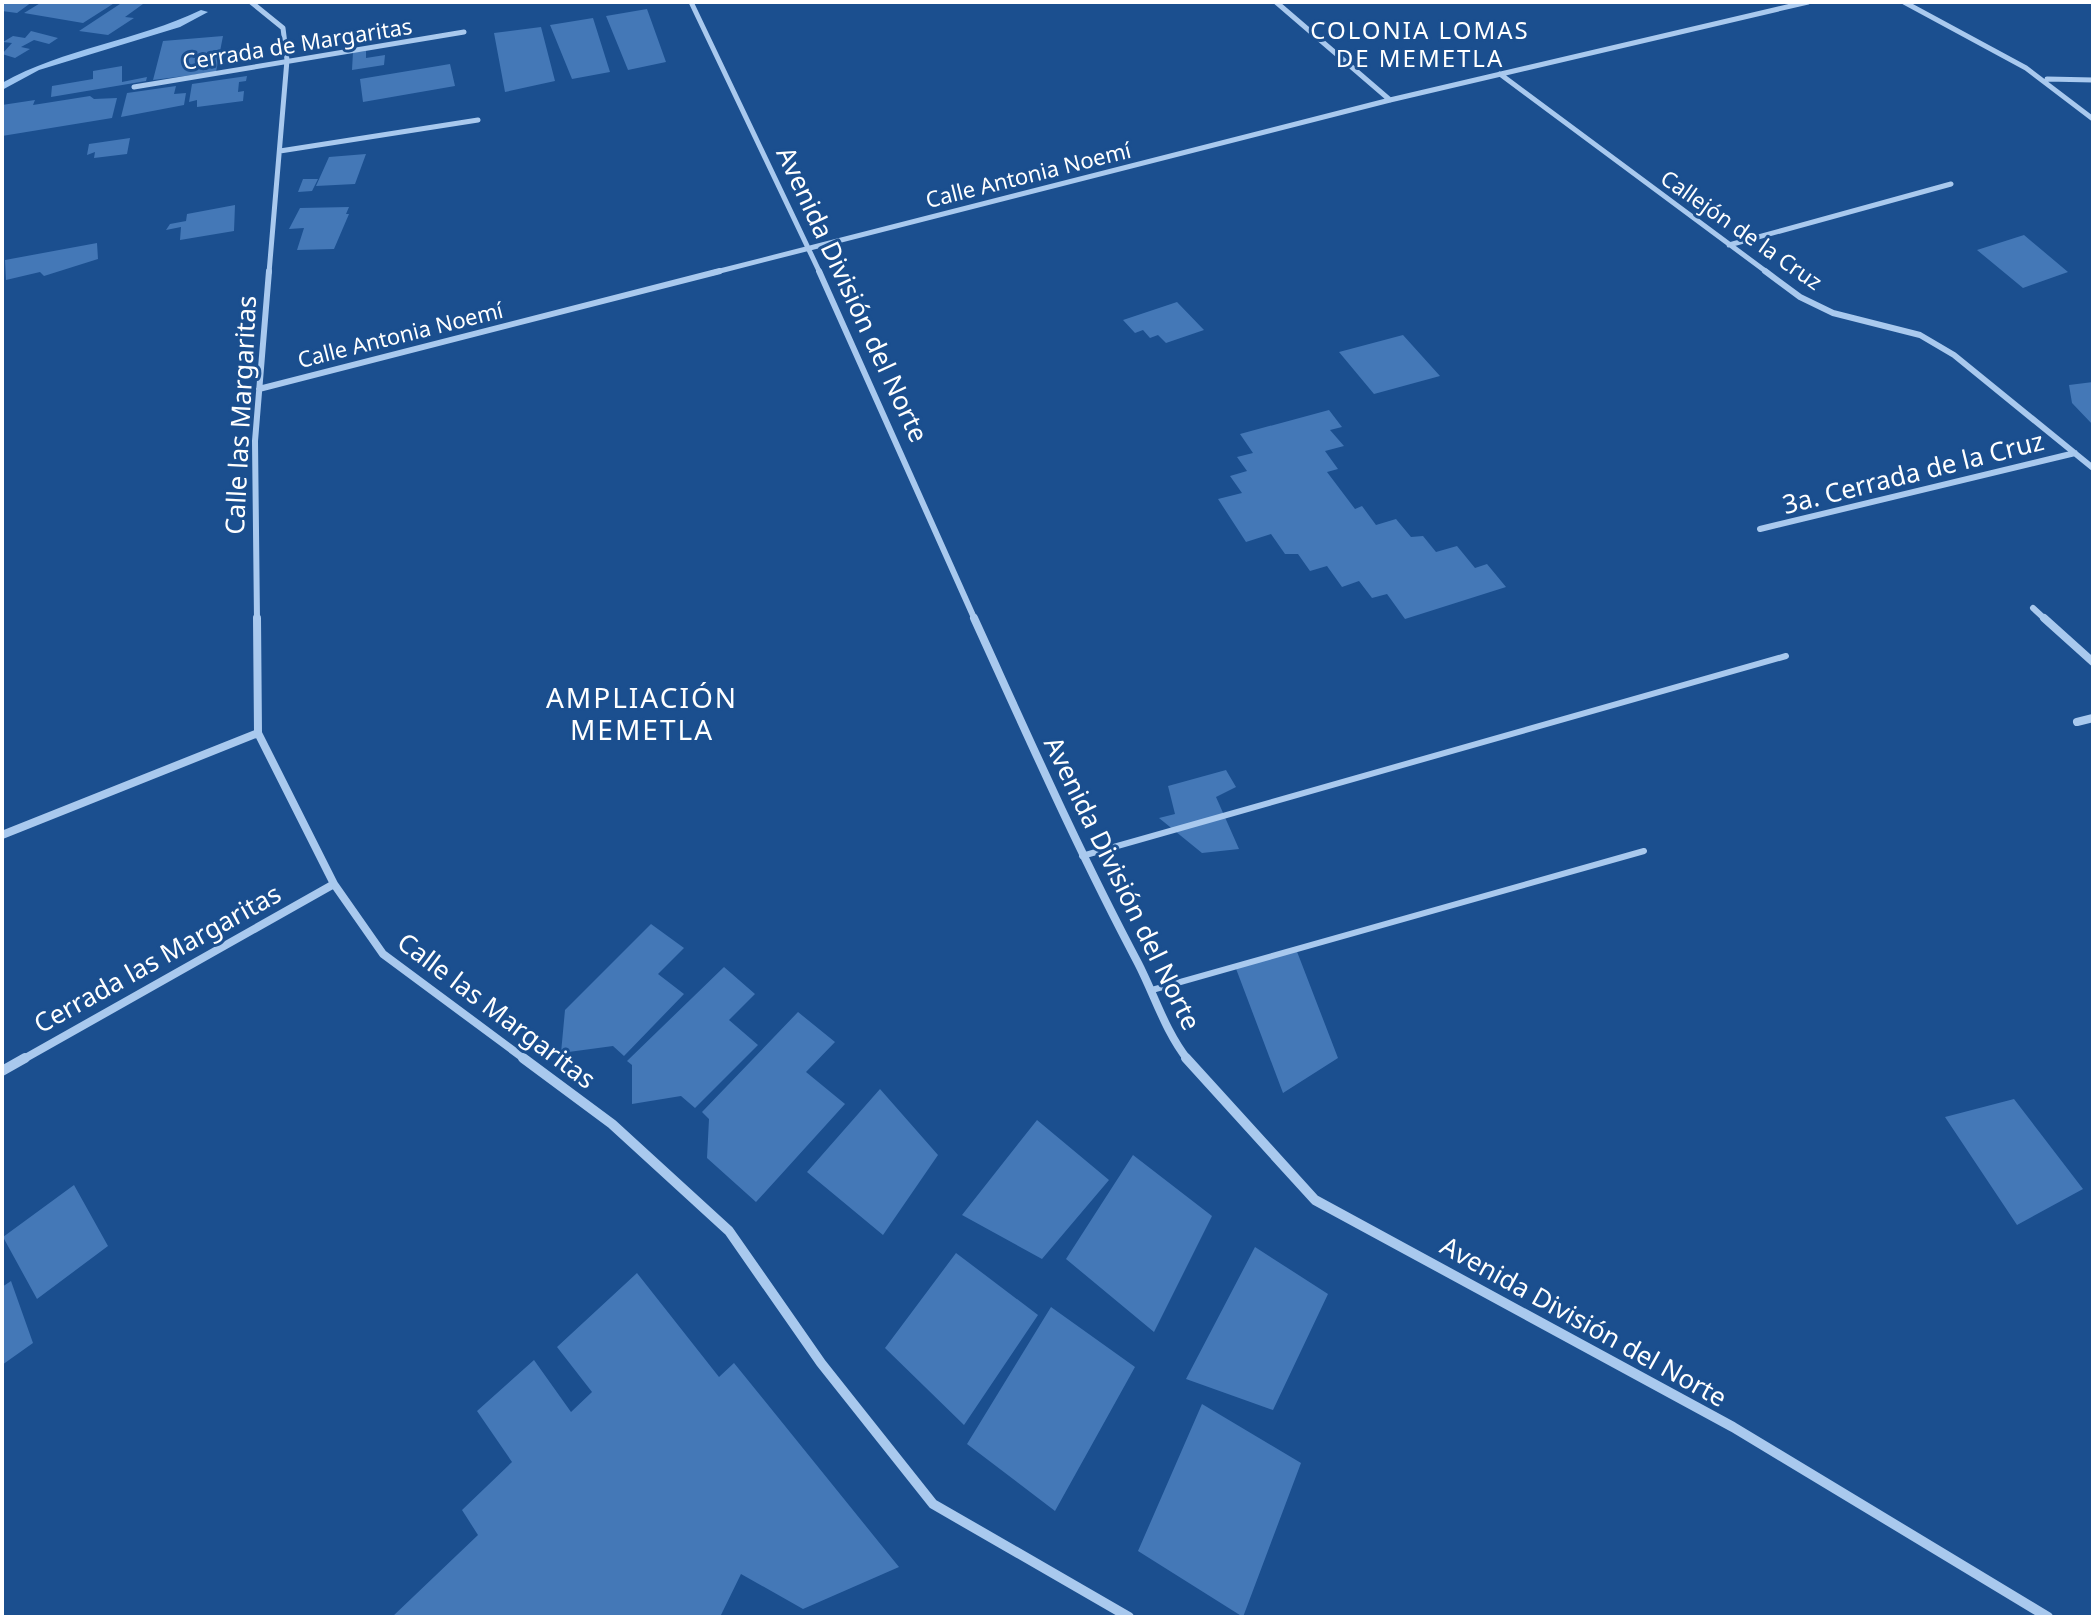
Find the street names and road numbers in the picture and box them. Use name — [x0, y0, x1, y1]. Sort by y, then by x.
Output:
street label: Cerrada de Margaritas — [180, 10, 414, 76]
street label: Calle Antonia Noemí — [922, 134, 1135, 214]
street label: Avenida División del Norte — [769, 140, 937, 448]
street label: Callejón de la Cruz — [1655, 162, 1829, 296]
street label: Calle las Margaritas — [216, 294, 264, 536]
street label: Calle Antonia Noemí — [294, 294, 507, 374]
street label: 3a. Cerrada de la Cruz — [1779, 422, 2047, 522]
street label: Avenida División del Norte — [1036, 730, 1210, 1036]
street label: Cerrada las Margaritas — [27, 875, 287, 1041]
street label: Calle las Margaritas — [391, 924, 603, 1096]
street label: Avenida División del Norte — [1434, 1227, 1734, 1415]

